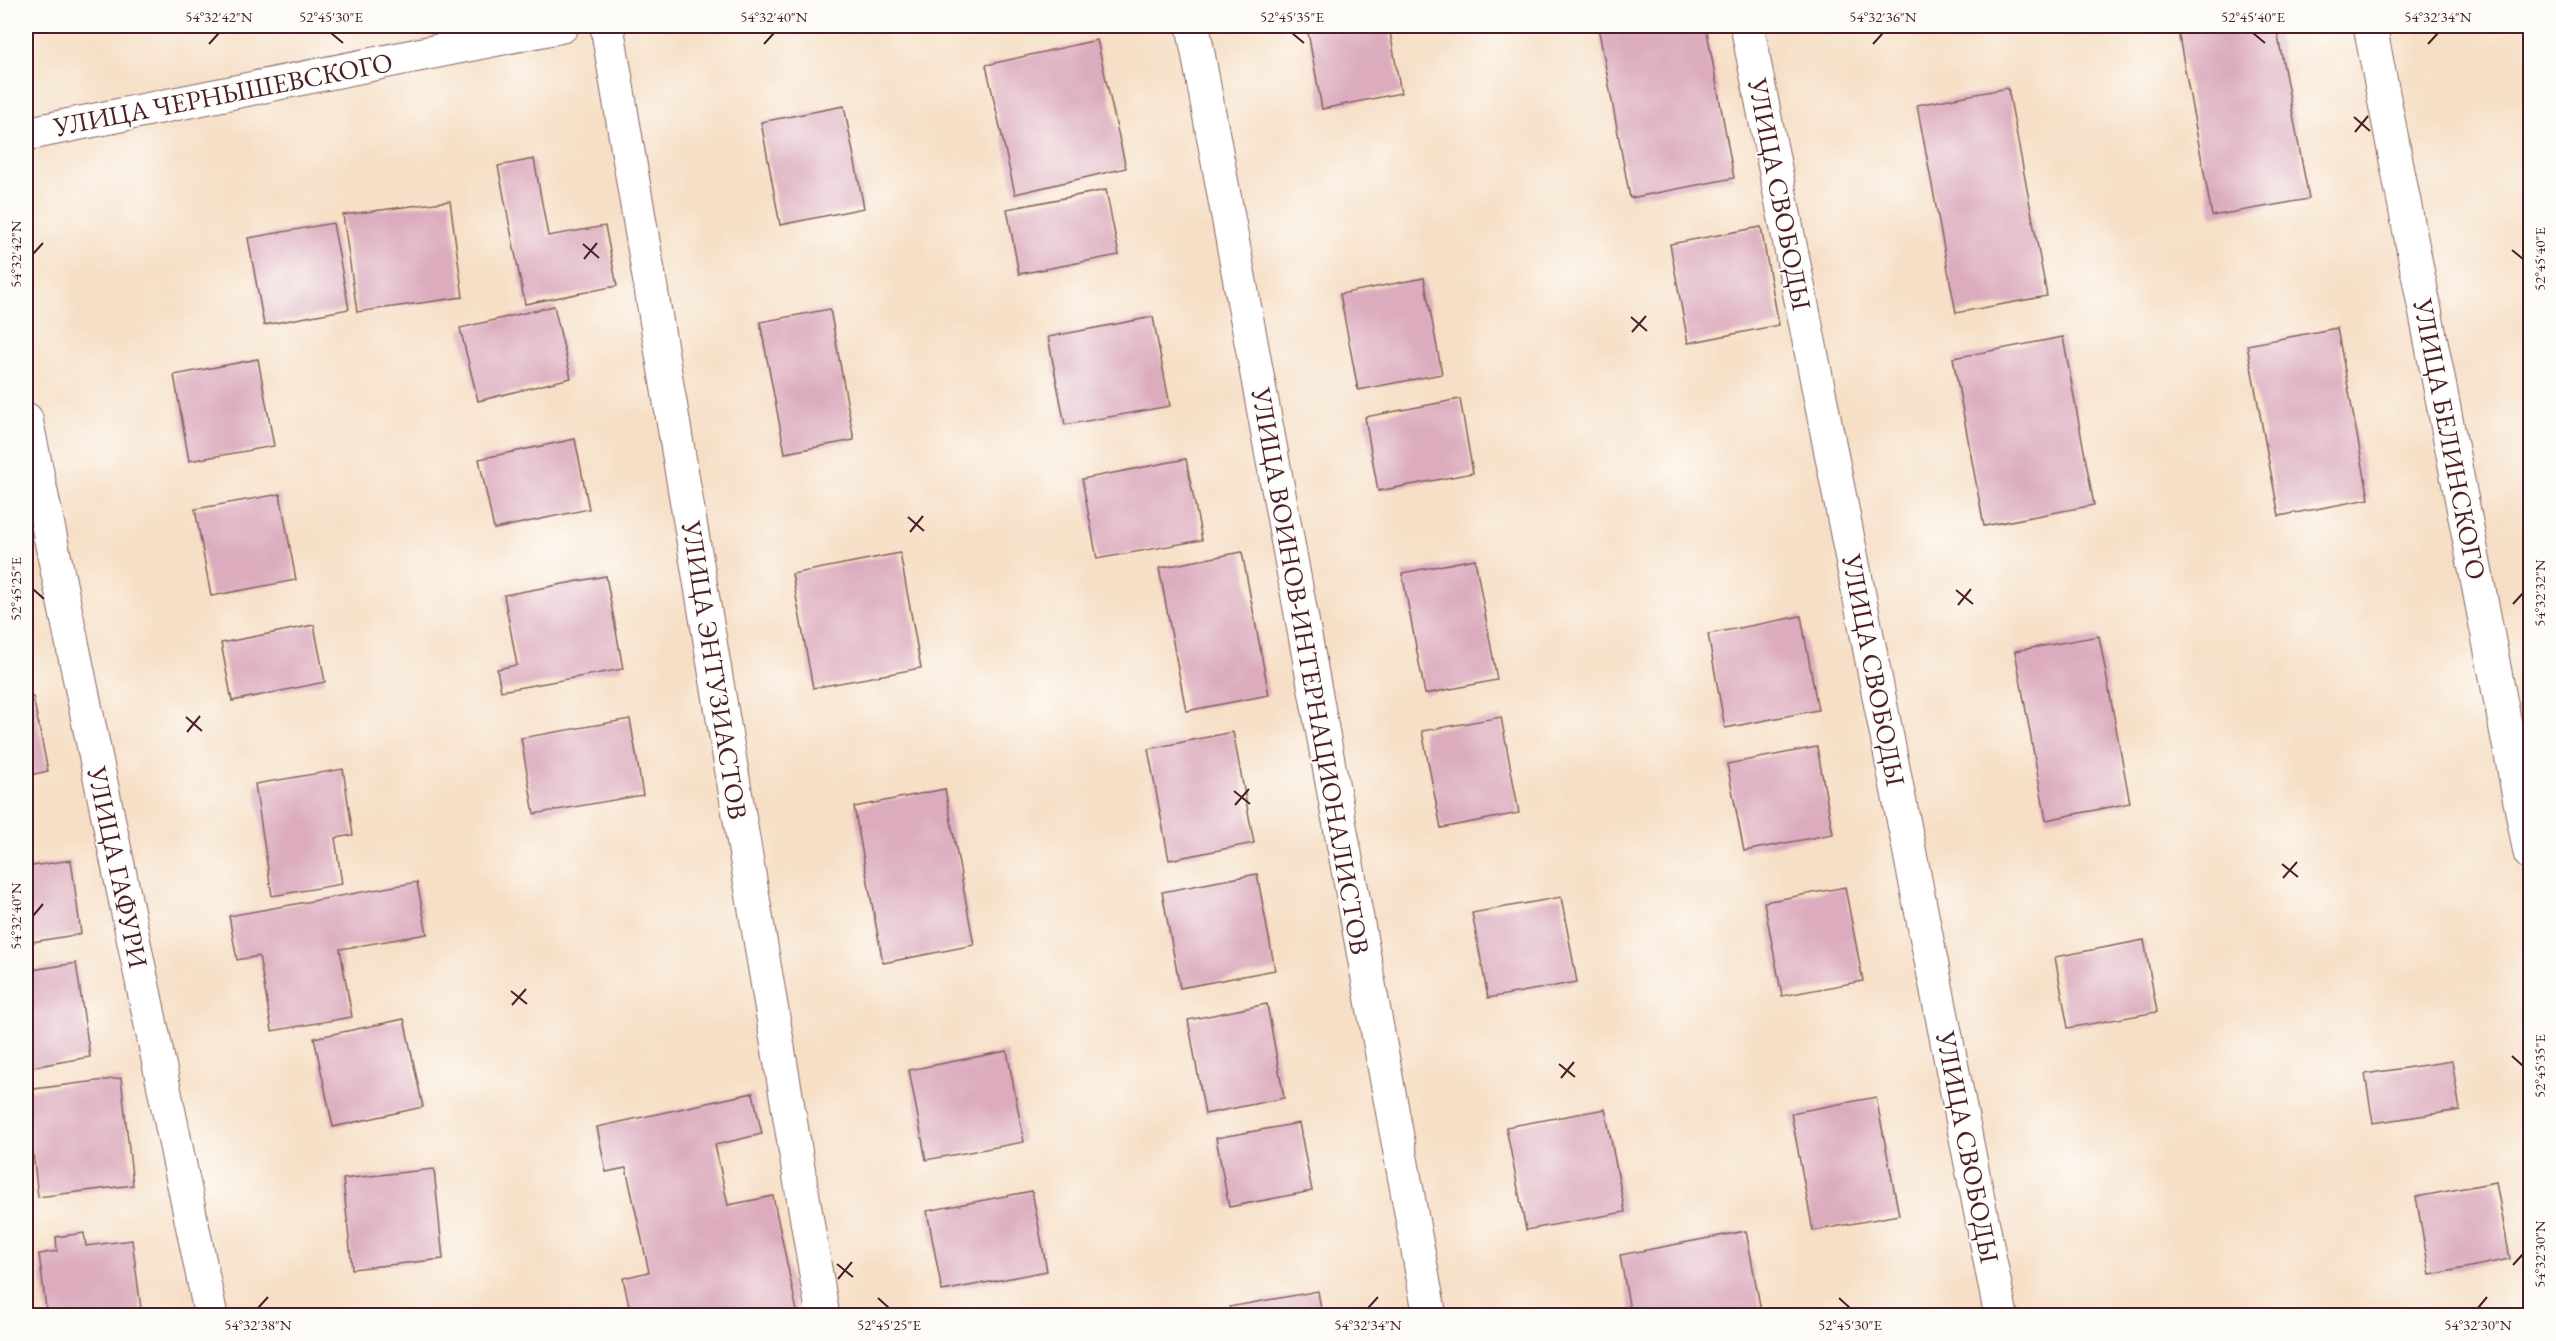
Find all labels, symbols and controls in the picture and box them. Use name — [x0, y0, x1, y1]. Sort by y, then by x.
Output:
text: 54°32'42"N — [185, 7, 253, 26]
text: 52°45'30"E — [299, 7, 364, 26]
text: 54°32'40"N — [740, 7, 808, 26]
text: 52°45'35"E — [1260, 7, 1325, 26]
text: 54°32'36"N — [1849, 7, 1917, 26]
text: 52°45'40"E — [2221, 7, 2286, 26]
text: 54°32'34"N — [2404, 7, 2472, 26]
street label: УЛИЦА ЧЕРНЫШЕВСКОГО — [50, 44, 395, 144]
street label: УЛИЦА СВОБОДЫ — [1740, 74, 1820, 313]
text: 54°32'42"N — [6, 220, 25, 288]
text: 52°45'40"E — [2530, 226, 2549, 291]
street label: УЛИЦА БЕЛИНСКОГО — [2405, 295, 2494, 582]
street label: УЛИЦА ВОИНОВ-ИНТЕРНАЦИОНАЛИСТОВ — [1244, 384, 1378, 957]
street label: УЛИЦА ЭНТУЗИАСТОВ — [674, 517, 756, 822]
street label: УЛИЦА СВОБОДЫ — [1834, 550, 1914, 789]
text: 52°45'25"E — [6, 556, 25, 621]
text: 54°32'32"N — [2530, 559, 2549, 627]
street label: УЛИЦА ГАФУРИ — [79, 762, 156, 971]
text: 54°32'40"N — [6, 882, 25, 950]
street label: УЛИЦА СВОБОДЫ — [1928, 1027, 2008, 1266]
text: 52°45'35"E — [2530, 1033, 2549, 1098]
text: 54°32'30"N — [2530, 1220, 2549, 1288]
text: 54°32'38"N — [224, 1315, 292, 1334]
text: 52°45'25"E — [857, 1315, 922, 1334]
text: 54°32'34"N — [1334, 1315, 1402, 1334]
text: 52°45'30"E — [1818, 1315, 1883, 1334]
text: 54°32'30"N — [2444, 1315, 2512, 1334]

